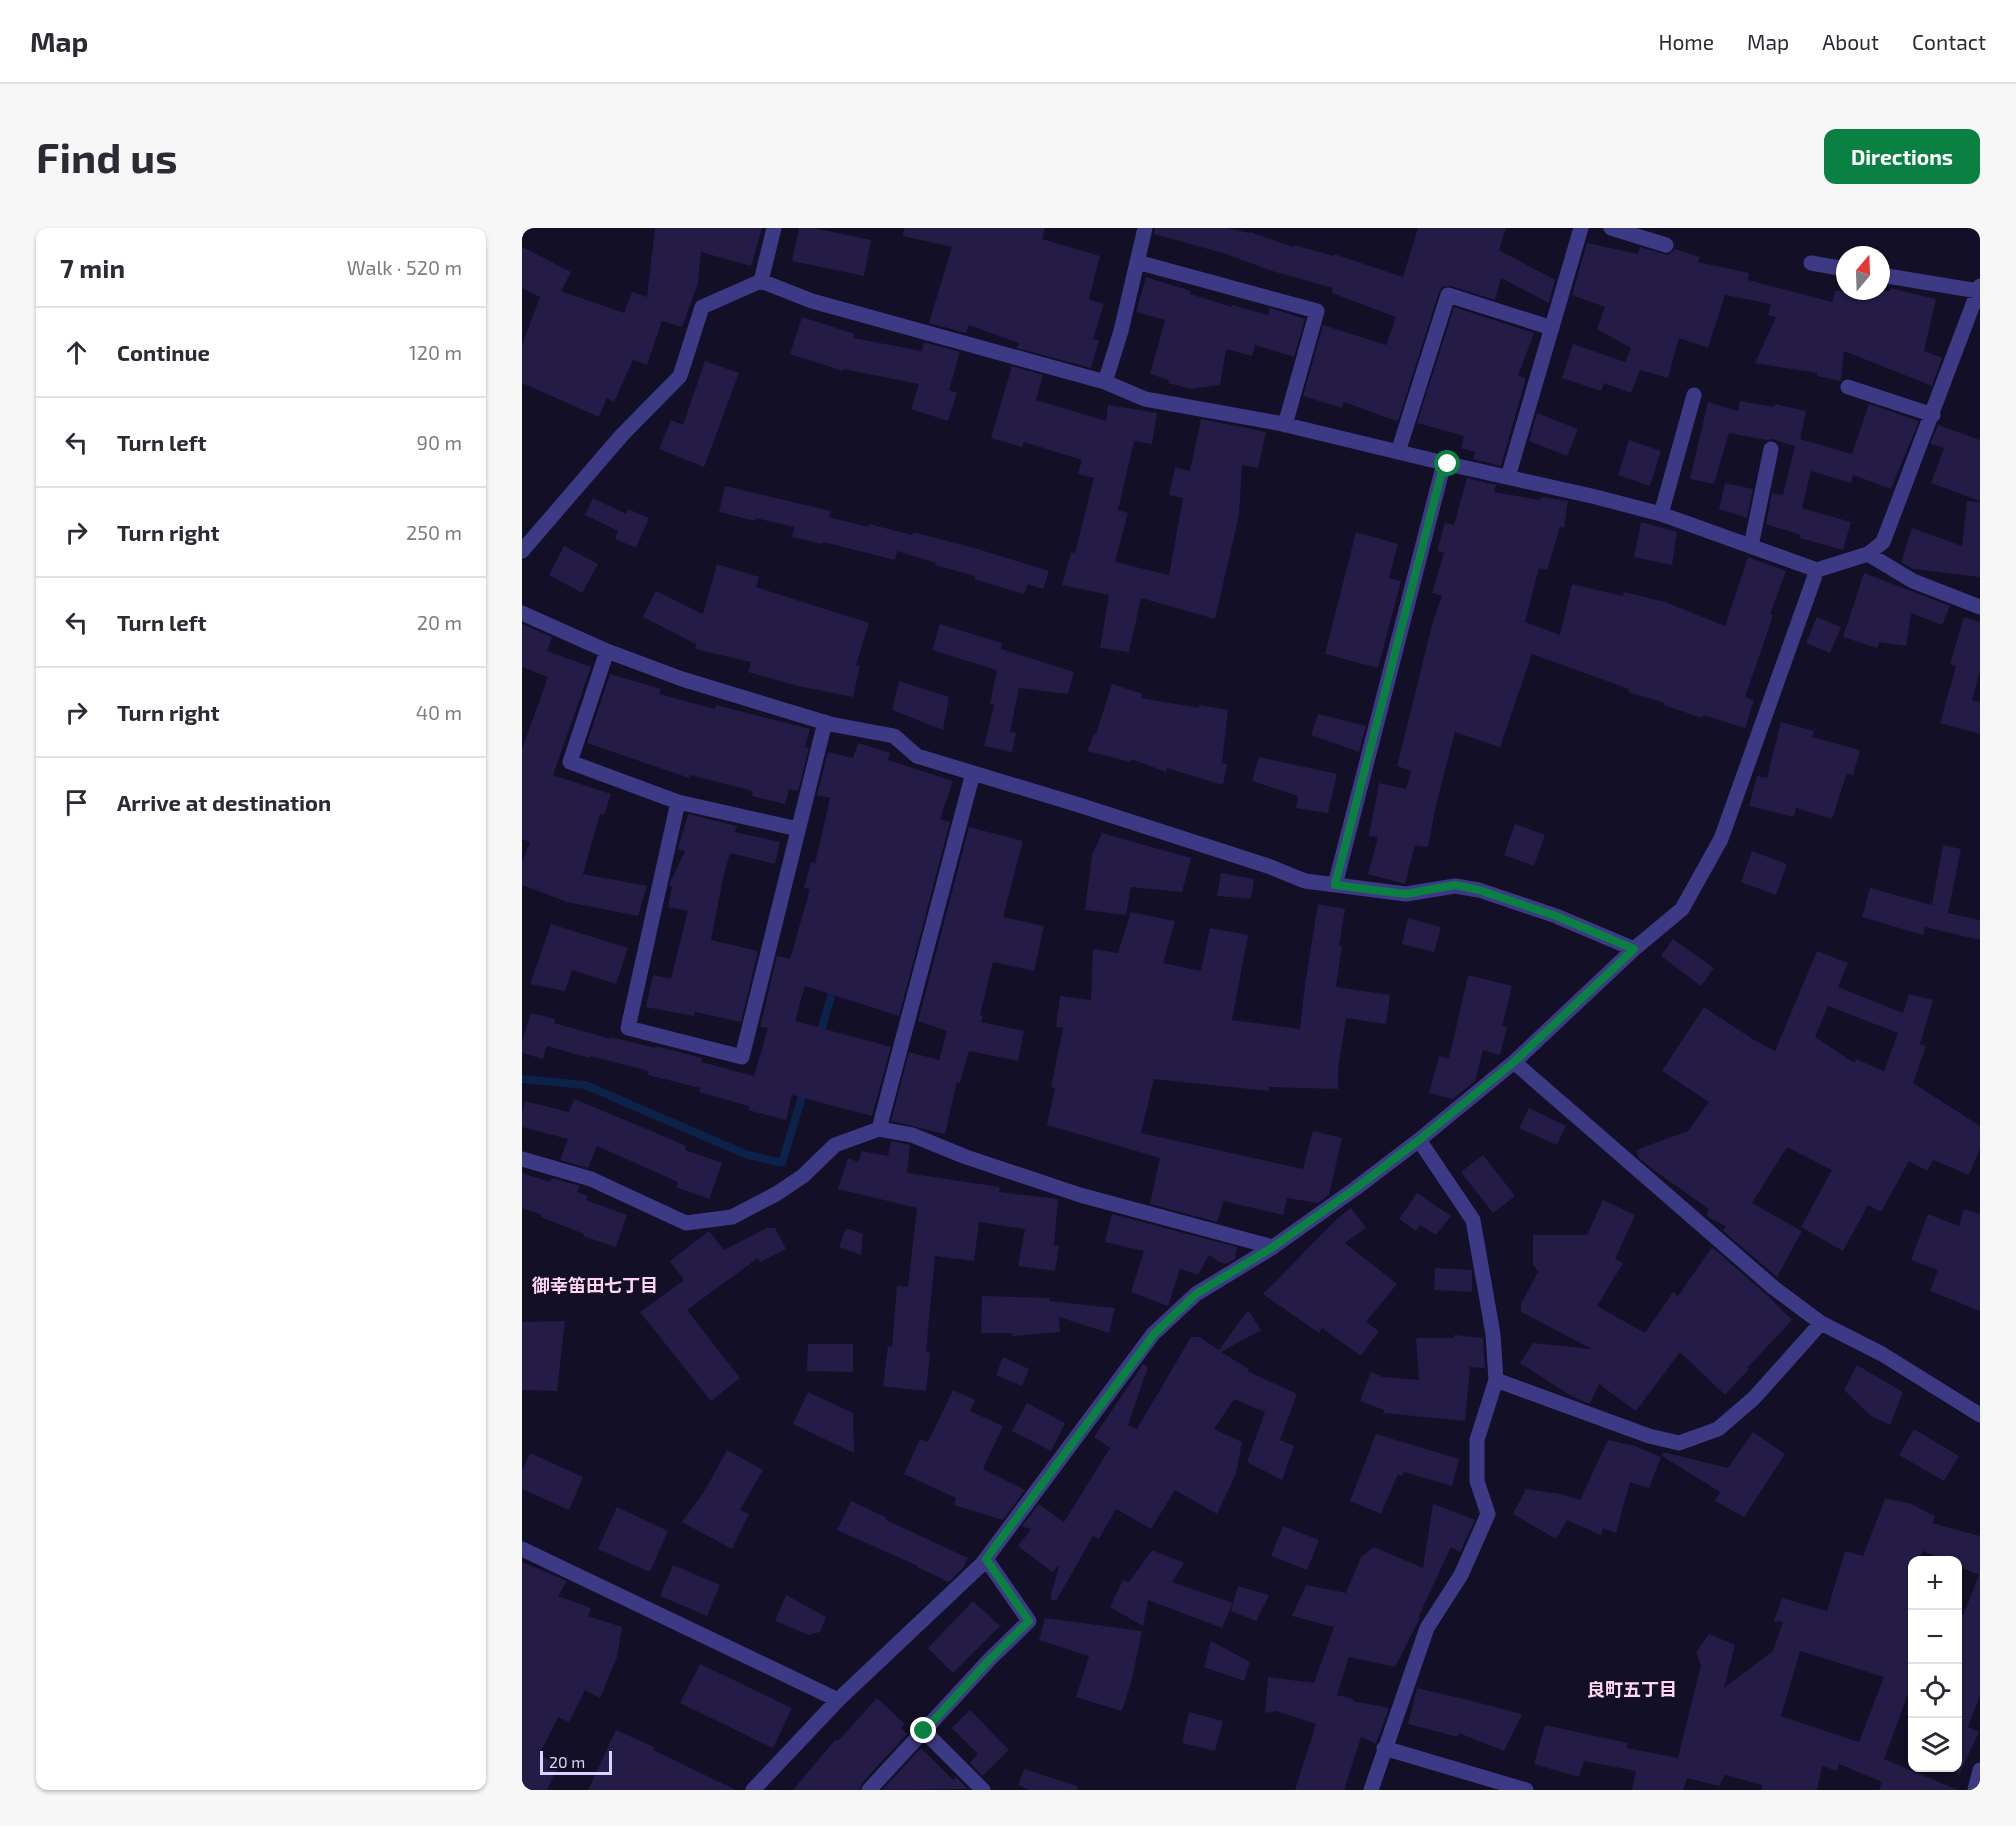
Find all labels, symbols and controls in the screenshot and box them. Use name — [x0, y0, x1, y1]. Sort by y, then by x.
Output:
text: Map — [30, 24, 88, 58]
text: Home — [1658, 29, 1714, 54]
text: Map — [1747, 29, 1789, 54]
text: About — [1822, 29, 1879, 54]
text: Contact — [1912, 29, 1986, 54]
button: Directions — [1824, 129, 1980, 184]
text: Find us — [36, 131, 178, 181]
north arrow — [1836, 246, 1890, 300]
text: 7 min — [60, 252, 125, 283]
text: Walk · 520 m — [347, 255, 462, 279]
icon: ahead — [60, 336, 93, 369]
text: Continue — [117, 339, 210, 365]
text: 120 m — [409, 340, 462, 364]
icon: left — [60, 426, 93, 459]
text: Turn left — [117, 429, 206, 455]
text: 90 m — [417, 430, 462, 454]
route start — [1434, 450, 1460, 476]
icon: right — [60, 516, 93, 549]
text: Turn right — [117, 519, 219, 545]
text: 250 m — [406, 520, 462, 544]
icon: left — [60, 606, 93, 639]
text: Turn left — [117, 609, 206, 635]
text: 20 m — [417, 610, 462, 634]
icon: right — [60, 696, 93, 729]
text: Turn right — [117, 699, 219, 725]
text: 40 m — [416, 700, 462, 724]
icon: arrive — [60, 786, 93, 819]
text: Arrive at destination — [117, 789, 331, 815]
district label: 御幸笛田七丁目 — [531, 1274, 658, 1296]
map controls — [1908, 1556, 1962, 1772]
button: + — [1908, 1556, 1962, 1610]
button: − — [1908, 1610, 1962, 1664]
button: locate — [1908, 1664, 1962, 1718]
district label: 良町五丁目 — [1587, 1678, 1677, 1700]
route end — [910, 1717, 936, 1743]
button: layers — [1908, 1718, 1962, 1772]
scale bar — [540, 1748, 612, 1776]
text: 20 m — [549, 1752, 585, 1771]

